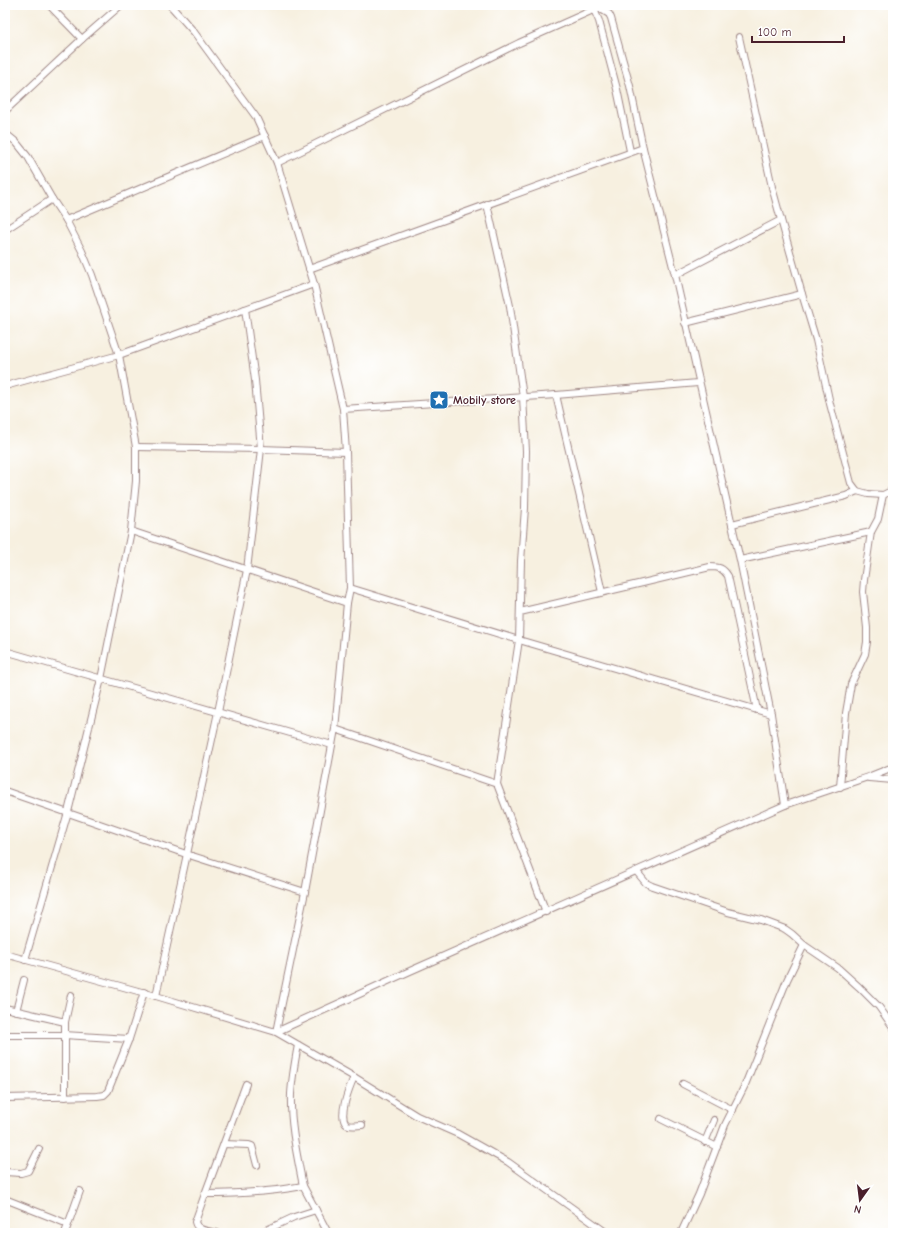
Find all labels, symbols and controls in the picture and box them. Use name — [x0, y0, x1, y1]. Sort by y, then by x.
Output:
scale bar — [752, 18, 844, 44]
text: 100 m — [758, 25, 791, 39]
place icon: Mobily store — [428, 389, 450, 411]
place label: Mobily store — [453, 393, 516, 407]
north arrow — [840, 1180, 880, 1220]
text: N — [853, 1202, 863, 1216]

